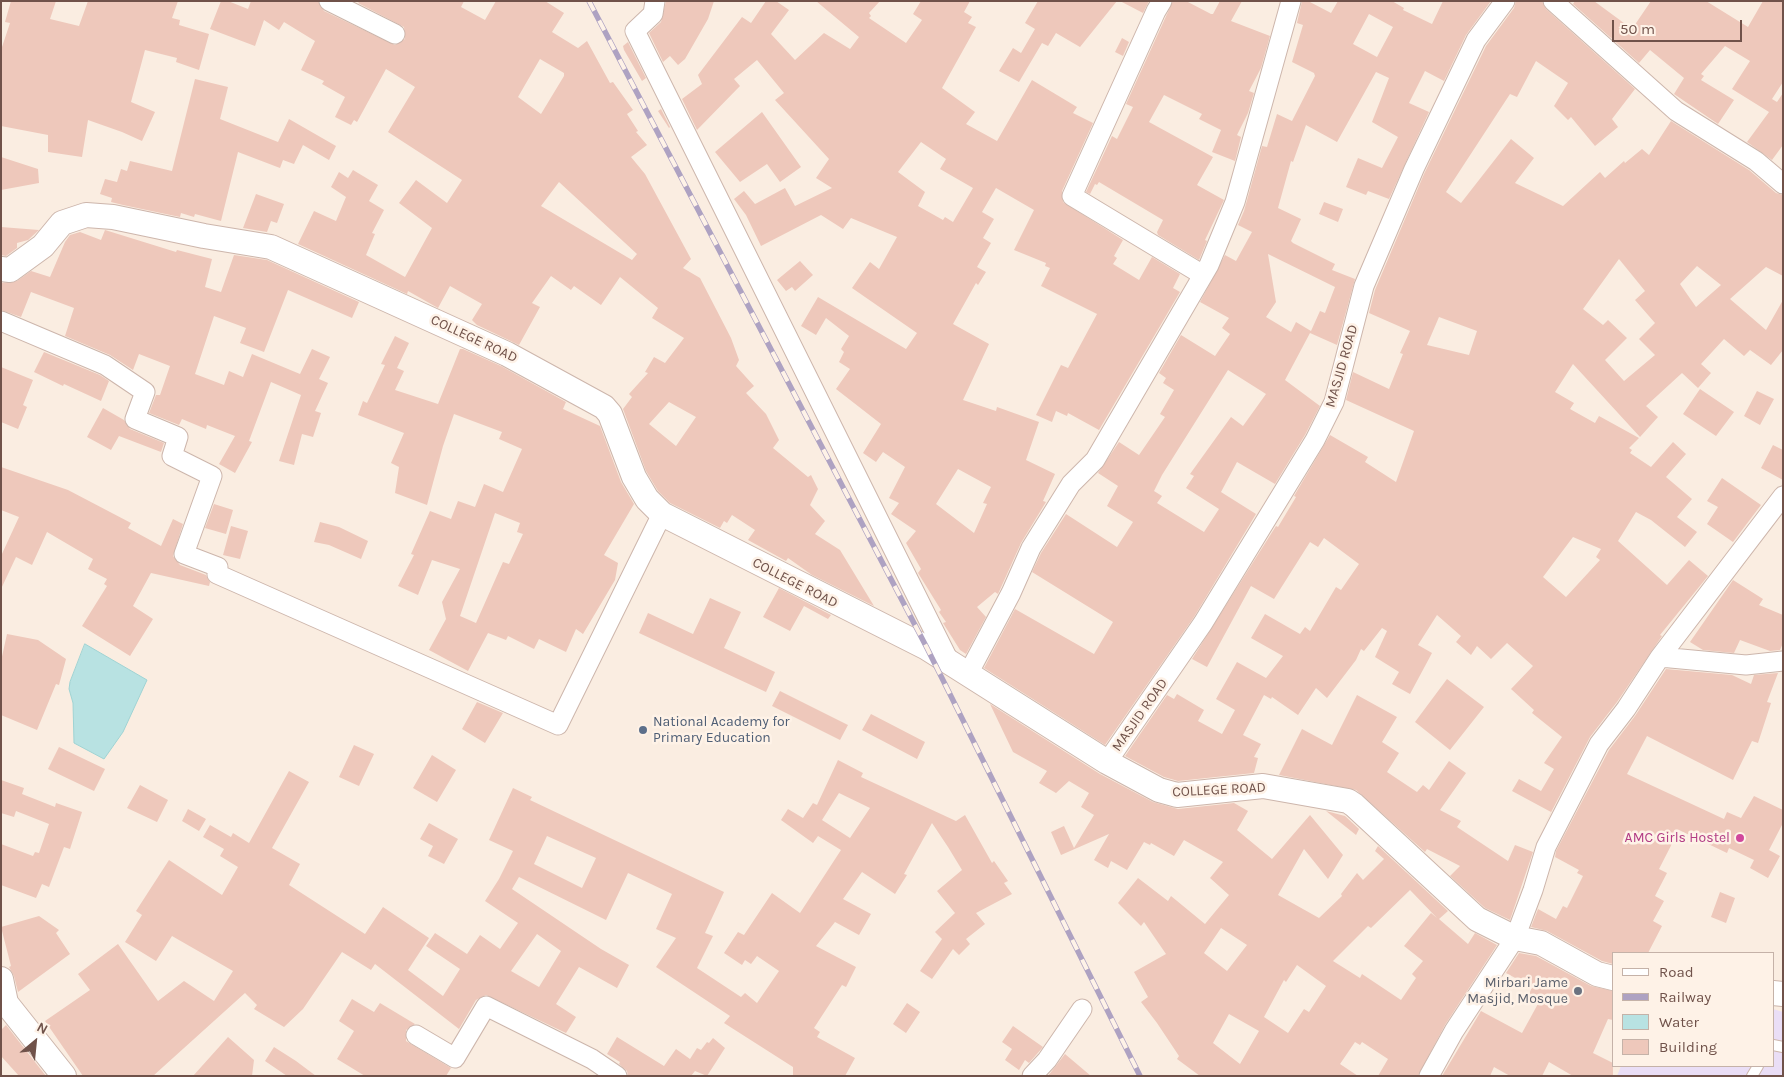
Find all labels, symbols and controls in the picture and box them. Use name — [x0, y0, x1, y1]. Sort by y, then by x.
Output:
scale bar — [1614, 10, 1744, 42]
text: 50 m — [1620, 20, 1655, 38]
street label: COLLEGE ROAD — [428, 312, 520, 366]
street label: MASJID ROAD — [1322, 323, 1362, 409]
street label: COLLEGE ROAD — [749, 554, 841, 612]
street label: MASJID ROAD — [1109, 675, 1171, 755]
place label: National Academy for Primary Education — [653, 714, 790, 746]
marker: National Academy for Primary Education — [637, 724, 649, 736]
street label: COLLEGE ROAD — [1172, 779, 1266, 801]
place label: AMC Girls Hostel — [1625, 830, 1730, 846]
marker: AMC Girls Hostel — [1734, 832, 1746, 844]
legend — [1612, 952, 1774, 1067]
text: Road — [1659, 963, 1694, 981]
place label: Mirbari Jame Masjid, Mosque — [1467, 975, 1568, 1008]
marker: Mirbari Jame Masjid, Mosque — [1572, 985, 1584, 997]
text: Railway — [1659, 988, 1711, 1006]
text: Water — [1659, 1013, 1699, 1031]
north arrow — [10, 1017, 60, 1067]
text: N — [34, 1018, 51, 1038]
text: Building — [1659, 1038, 1717, 1056]

